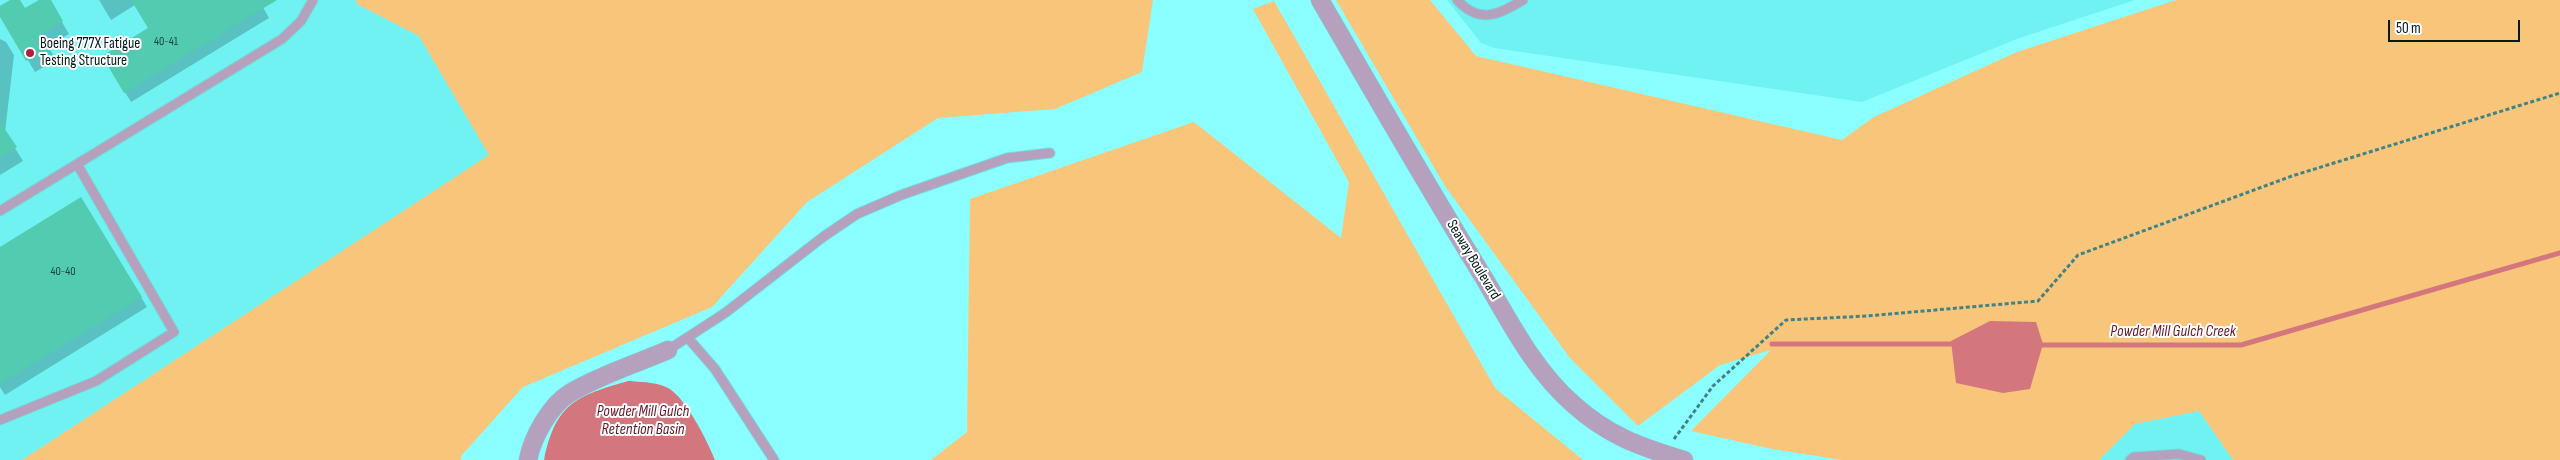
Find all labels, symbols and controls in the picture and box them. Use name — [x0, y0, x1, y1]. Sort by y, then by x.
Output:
scale bar — [2390, 10, 2522, 42]
text: 50 m — [2396, 19, 2421, 38]
place label: Boeing 777X Fatigue Testing Structure — [40, 35, 140, 70]
house number: 40-41 — [154, 35, 178, 49]
marker: Boeing 777X Fatigue Testing Structure — [24, 47, 36, 59]
street label: Seaway Boulevard — [1442, 217, 1504, 303]
house number: 40-40 — [50, 265, 76, 279]
water label: Powder Mill Gulch Creek — [2110, 322, 2236, 342]
water label: Powder Mill Gulch Retention Basin — [597, 402, 689, 440]

